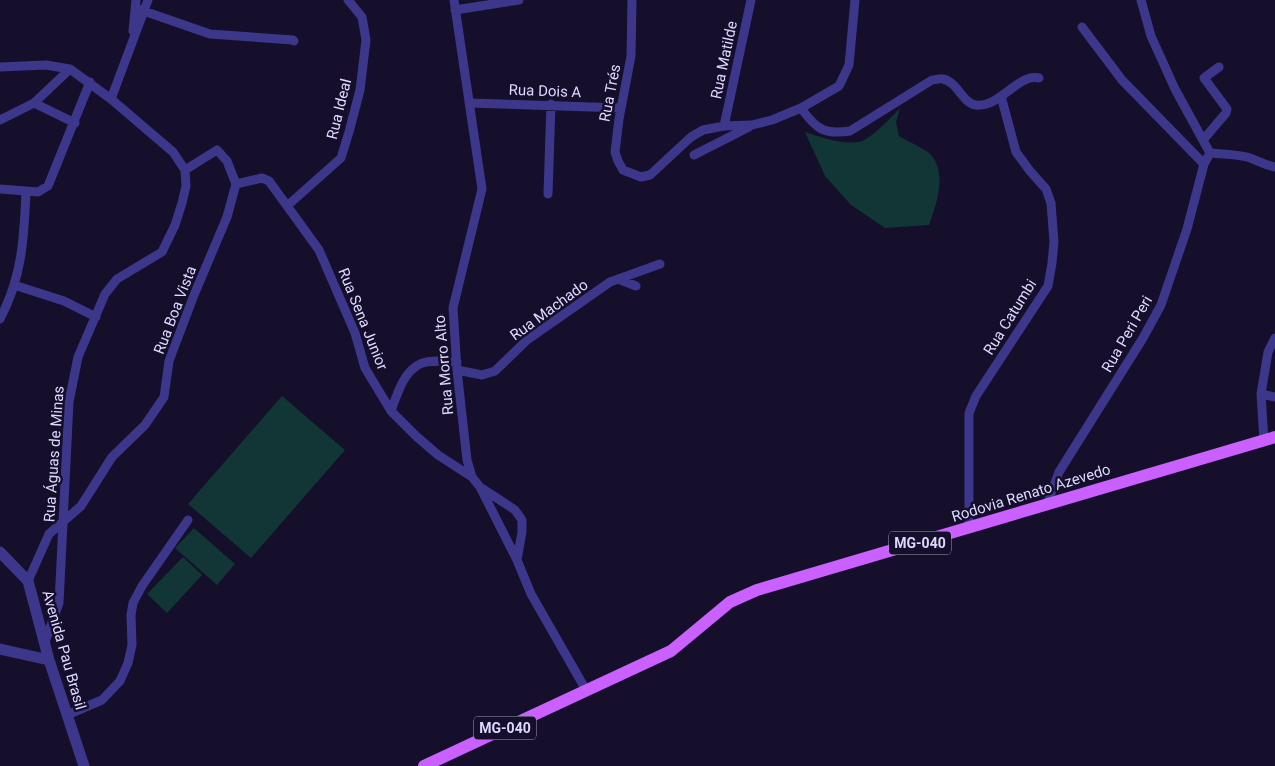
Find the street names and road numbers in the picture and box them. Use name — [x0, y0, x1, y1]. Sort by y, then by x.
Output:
street label: Rua Matilde — [707, 19, 741, 101]
street label: Rua Trés — [596, 63, 624, 123]
street label: Rua Ideal — [323, 77, 355, 141]
street label: Rua Dois A — [508, 81, 582, 101]
street label: Rua Boa Vista — [150, 263, 200, 357]
street label: Rua Sena Junior — [334, 265, 392, 373]
street label: Rua Machado — [507, 276, 591, 344]
street label: Rua Catumbi — [980, 276, 1040, 358]
street label: Rua Peri Peri — [1098, 293, 1156, 375]
street label: Rua Morro Alto — [431, 314, 457, 416]
street label: Rua Águas de Minas — [40, 385, 68, 523]
street label: Rodovia Renato Azevedo — [949, 460, 1113, 526]
road number: MG-040 — [889, 532, 951, 554]
street label: Avenida Pau Brasil — [38, 588, 90, 712]
road number: MG-040 — [474, 716, 536, 740]

